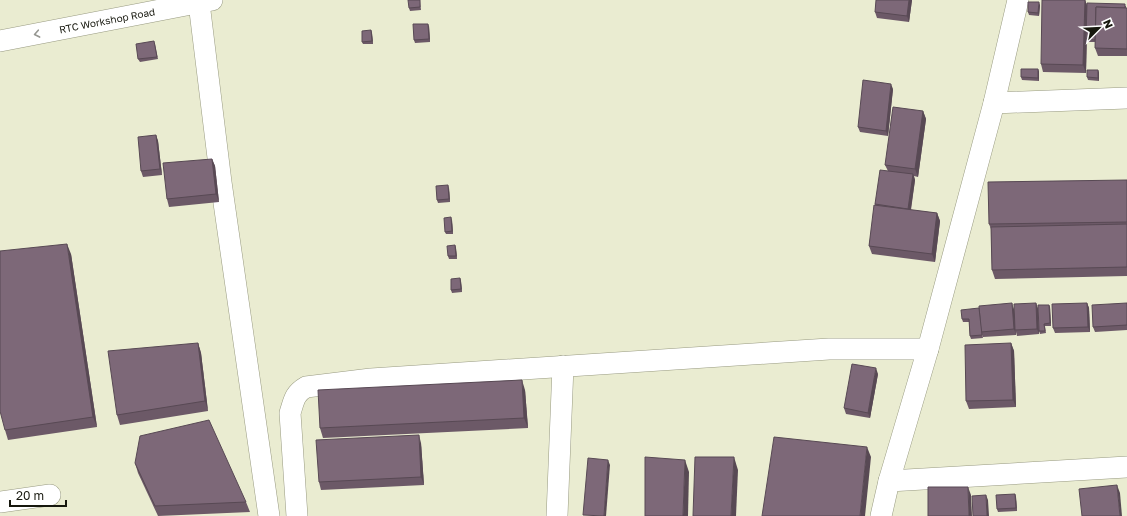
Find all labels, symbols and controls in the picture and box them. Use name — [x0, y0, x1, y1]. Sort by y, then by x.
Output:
street label: RTC Workshop Road — [58, 5, 156, 35]
north arrow — [1079, 8, 1119, 48]
text: N — [1101, 17, 1116, 30]
one-way arrow — [34, 29, 40, 37]
scale bar — [10, 482, 66, 508]
text: 20 m — [16, 488, 44, 503]

